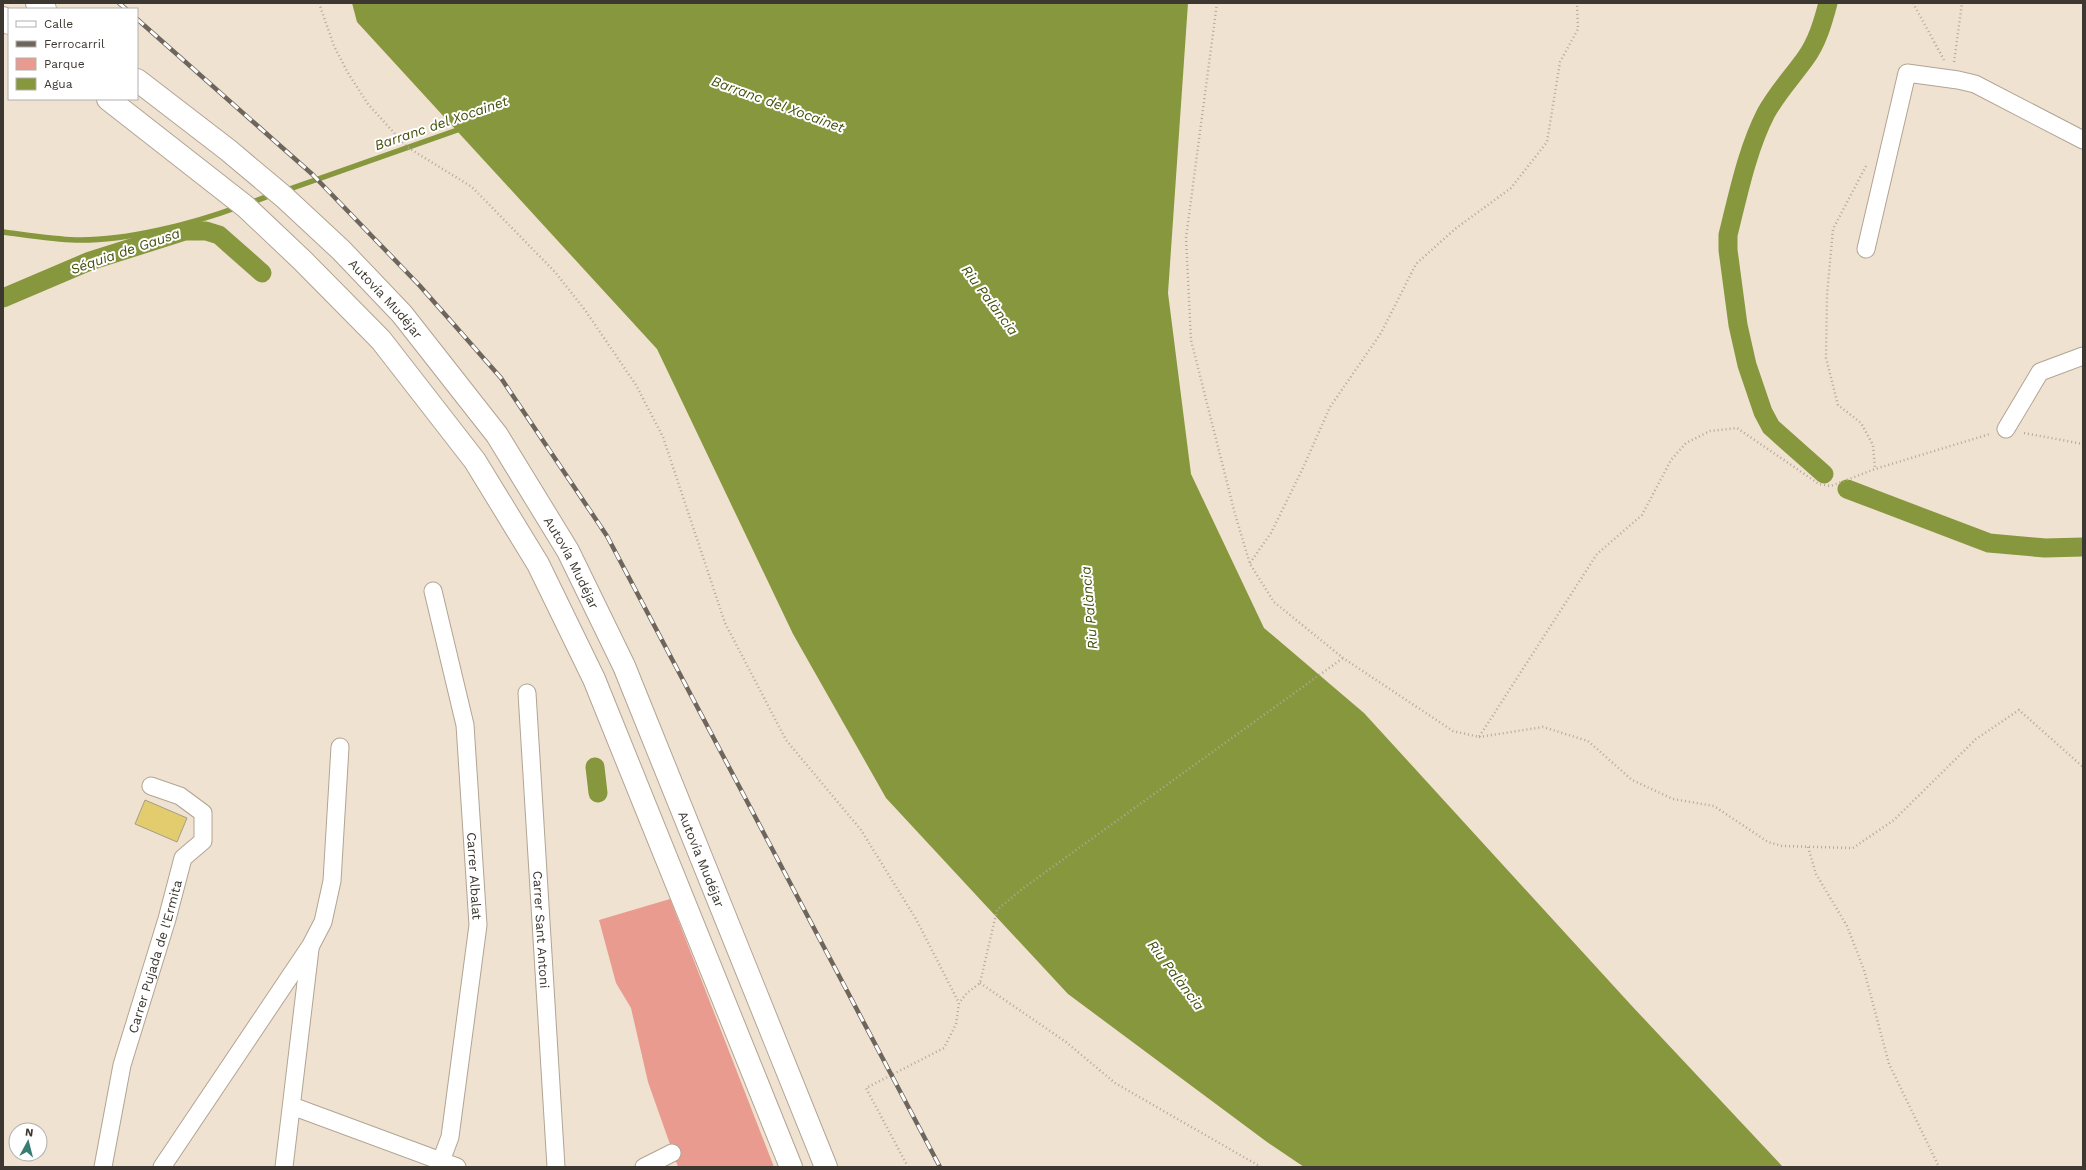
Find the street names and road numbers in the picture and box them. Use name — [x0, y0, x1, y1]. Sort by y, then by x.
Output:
street label: Autovía Mudéjar — [346, 256, 426, 341]
street label: Autovía Mudéjar — [541, 514, 602, 611]
street label: Autovía Mudéjar — [676, 809, 728, 909]
street label: Carrer Albalat — [464, 832, 485, 921]
street label: Carrer Sant Antoni — [530, 870, 553, 989]
street label: Carrer Pujada de l'Ermita — [125, 878, 185, 1035]

